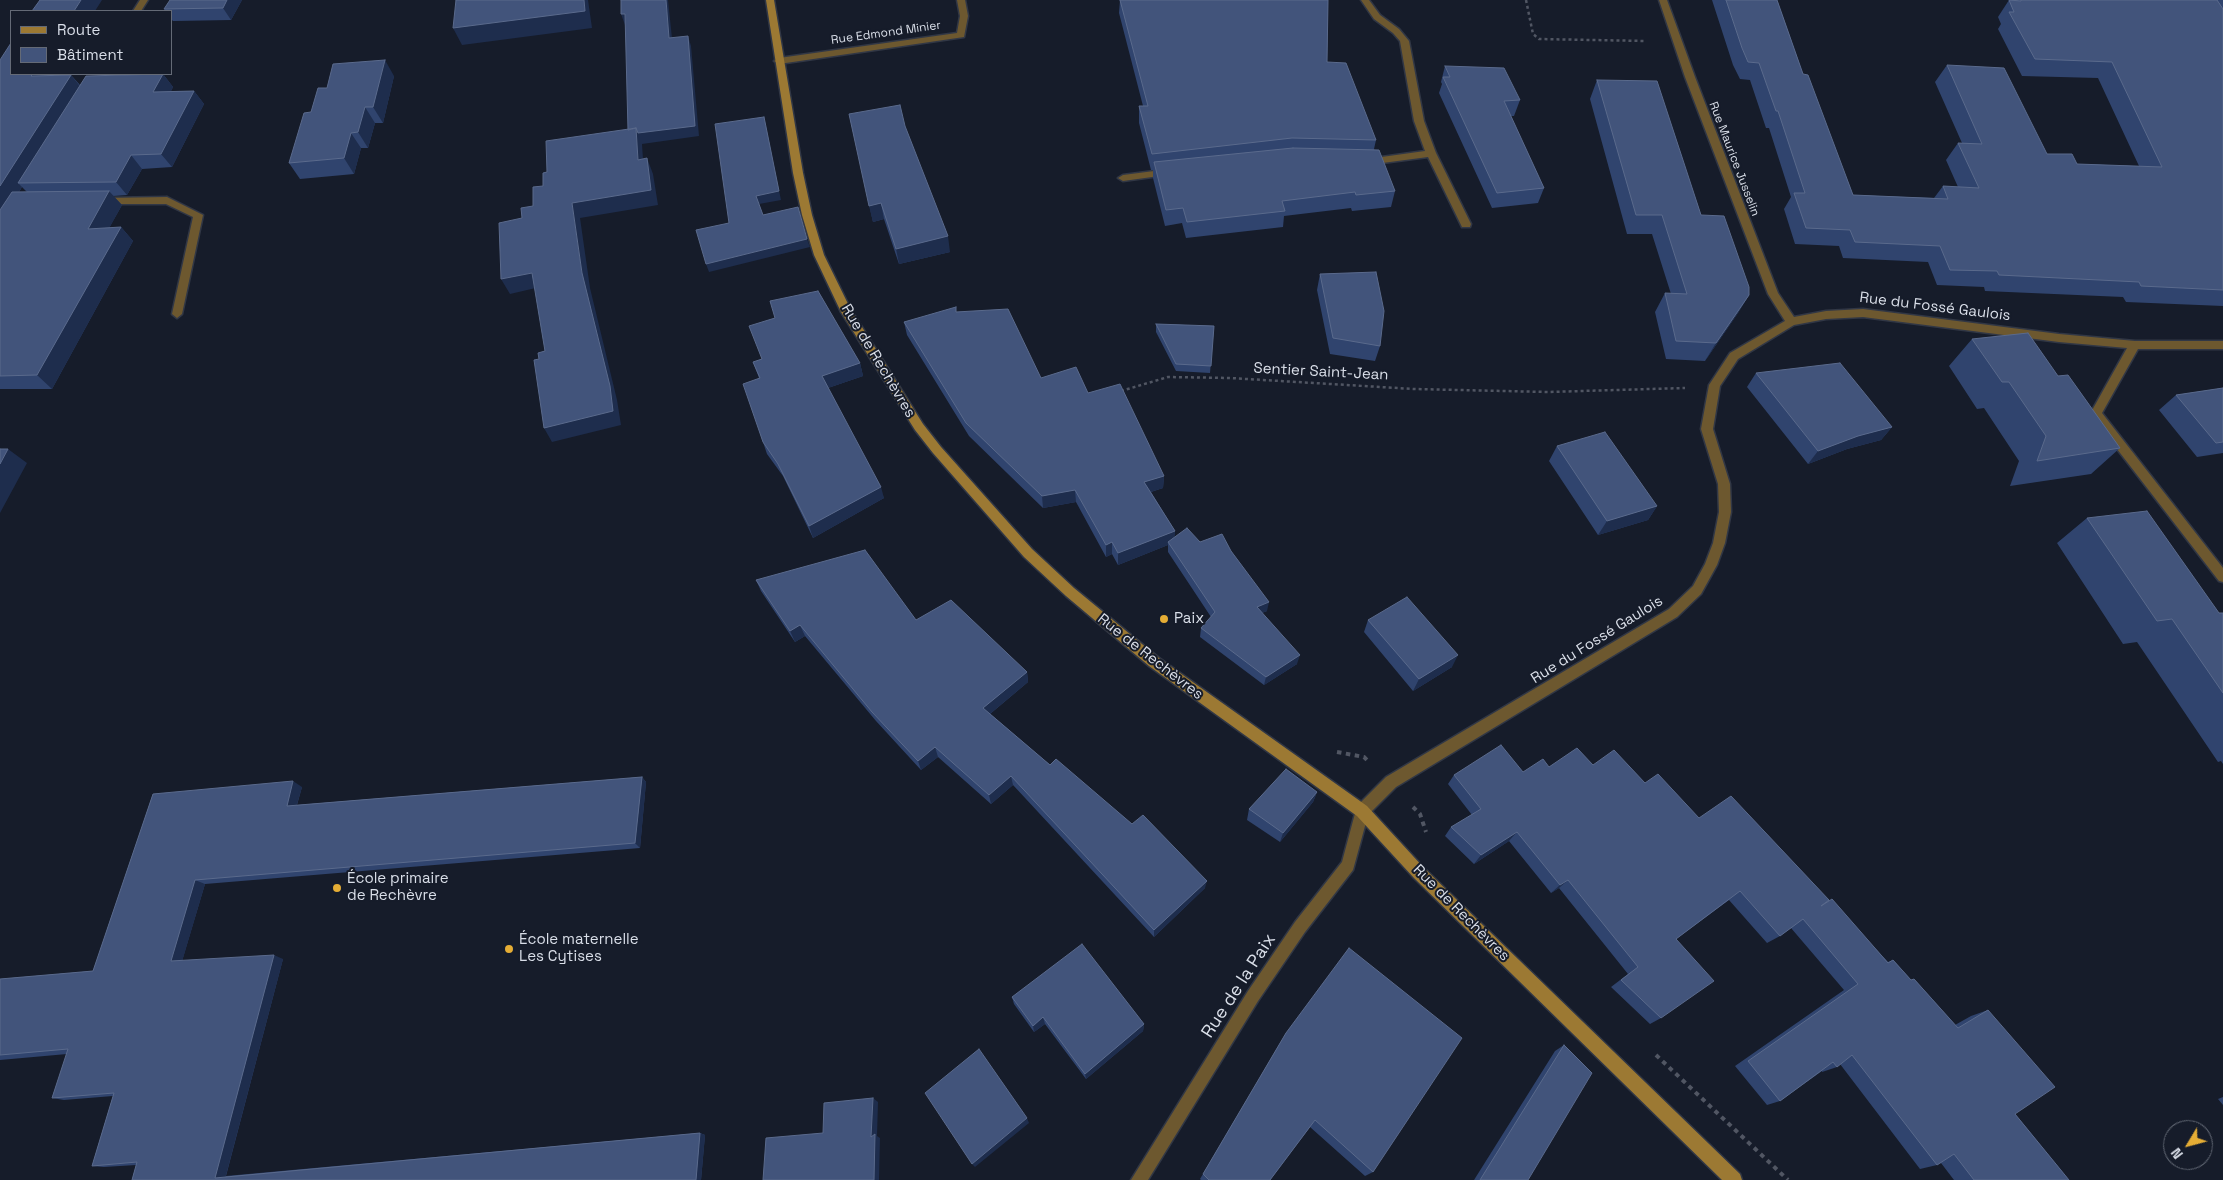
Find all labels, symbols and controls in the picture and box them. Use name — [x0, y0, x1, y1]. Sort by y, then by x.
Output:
legend — [10, 10, 172, 75]
street label: Rue Edmond Minier — [830, 18, 942, 48]
text: Route — [57, 20, 100, 39]
text: Bâtiment — [57, 45, 123, 64]
street label: Rue Maurice Jusselin — [1705, 100, 1763, 218]
street label: Rue du Fossé Gaulois — [1858, 289, 2012, 325]
street label: Rue de Rechèvres — [837, 301, 919, 421]
street label: Sentier Saint-Jean — [1253, 359, 1389, 385]
street label: Rue du Fossé Gaulois — [1528, 592, 1666, 688]
street label: Rue de Rechèvres — [1094, 610, 1206, 704]
place label: Paix — [1174, 610, 1204, 628]
marker: Paix — [1158, 613, 1170, 625]
street label: Rue de Rechèvres — [1409, 861, 1513, 965]
place label: École primaire de Rechèvre — [347, 870, 449, 905]
marker: École primaire de Rechèvre — [331, 882, 343, 894]
street label: Rue de la Paix — [1197, 930, 1281, 1042]
place label: École maternelle Les Cytises — [519, 931, 639, 966]
marker: École maternelle Les Cytises — [503, 943, 515, 955]
north arrow — [2163, 1120, 2213, 1170]
text: N — [2167, 1144, 2187, 1163]

